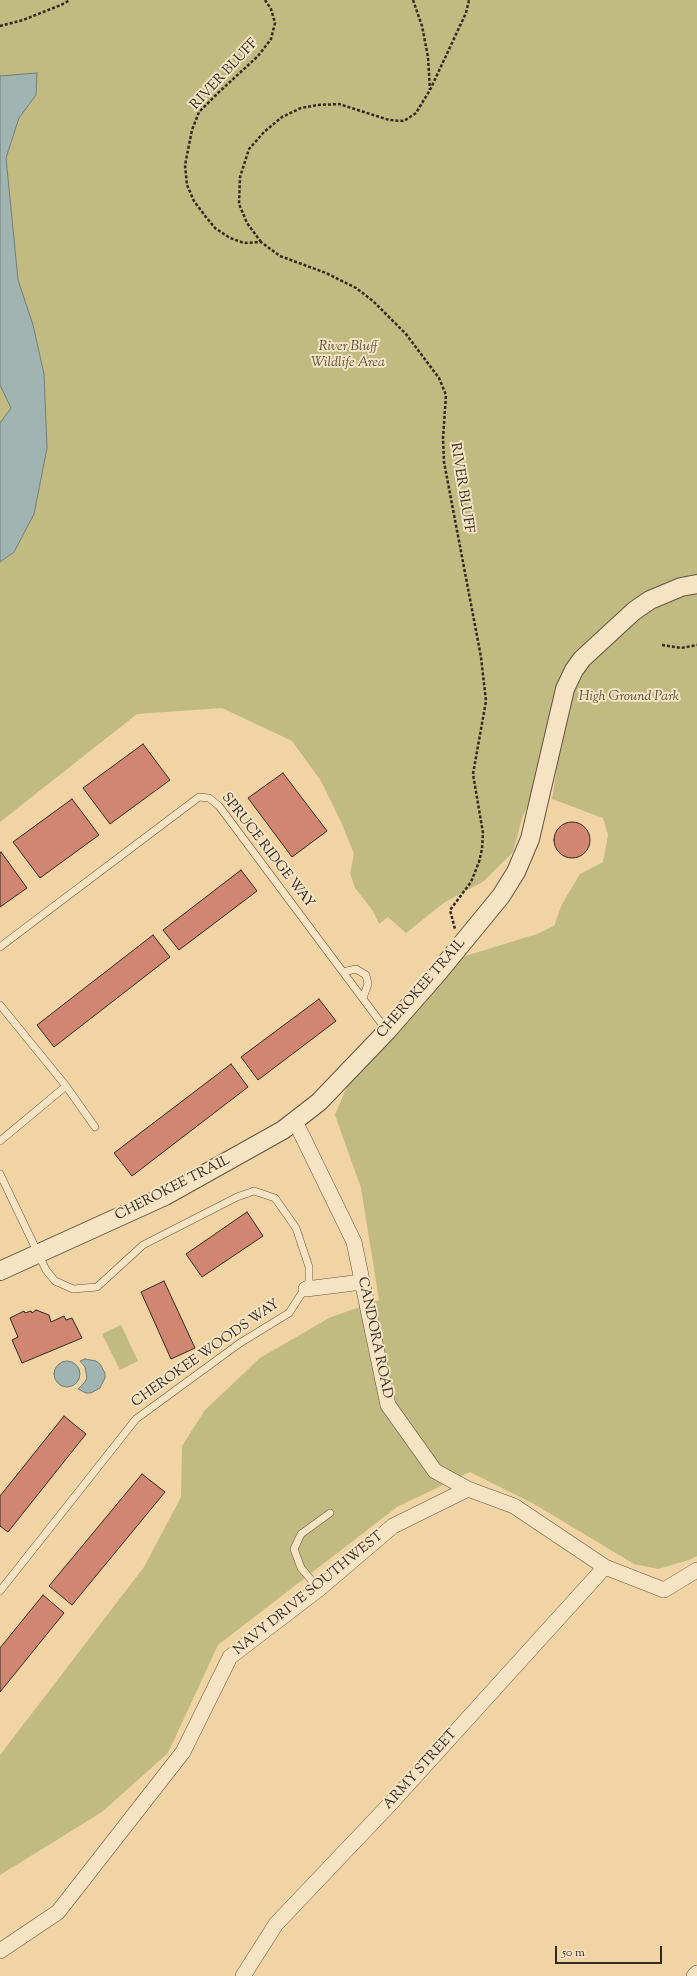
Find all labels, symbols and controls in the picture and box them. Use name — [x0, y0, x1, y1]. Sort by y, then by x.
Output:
street label: RIVER BLUFF — [188, 36, 262, 114]
park label: River Bluff Wildlife Area — [311, 340, 385, 372]
street label: RIVER BLUFF — [446, 442, 476, 534]
park label: High Ground Park — [579, 690, 679, 706]
street label: SPRUCE RIDGE WAY — [217, 790, 317, 912]
street label: CHEROKEE TRAIL — [374, 936, 470, 1042]
street label: CHEROKEE TRAIL — [113, 1153, 233, 1225]
street label: CANDORA ROAD — [353, 1276, 395, 1400]
street label: CHEROKEE WOODS WAY — [129, 1296, 283, 1412]
street label: NAVY DRIVE SOUTHWEST — [231, 1528, 387, 1660]
street label: ARMY STREET — [381, 1726, 461, 1814]
scale bar — [557, 1938, 664, 1964]
text: 50 m — [562, 1944, 585, 1962]

